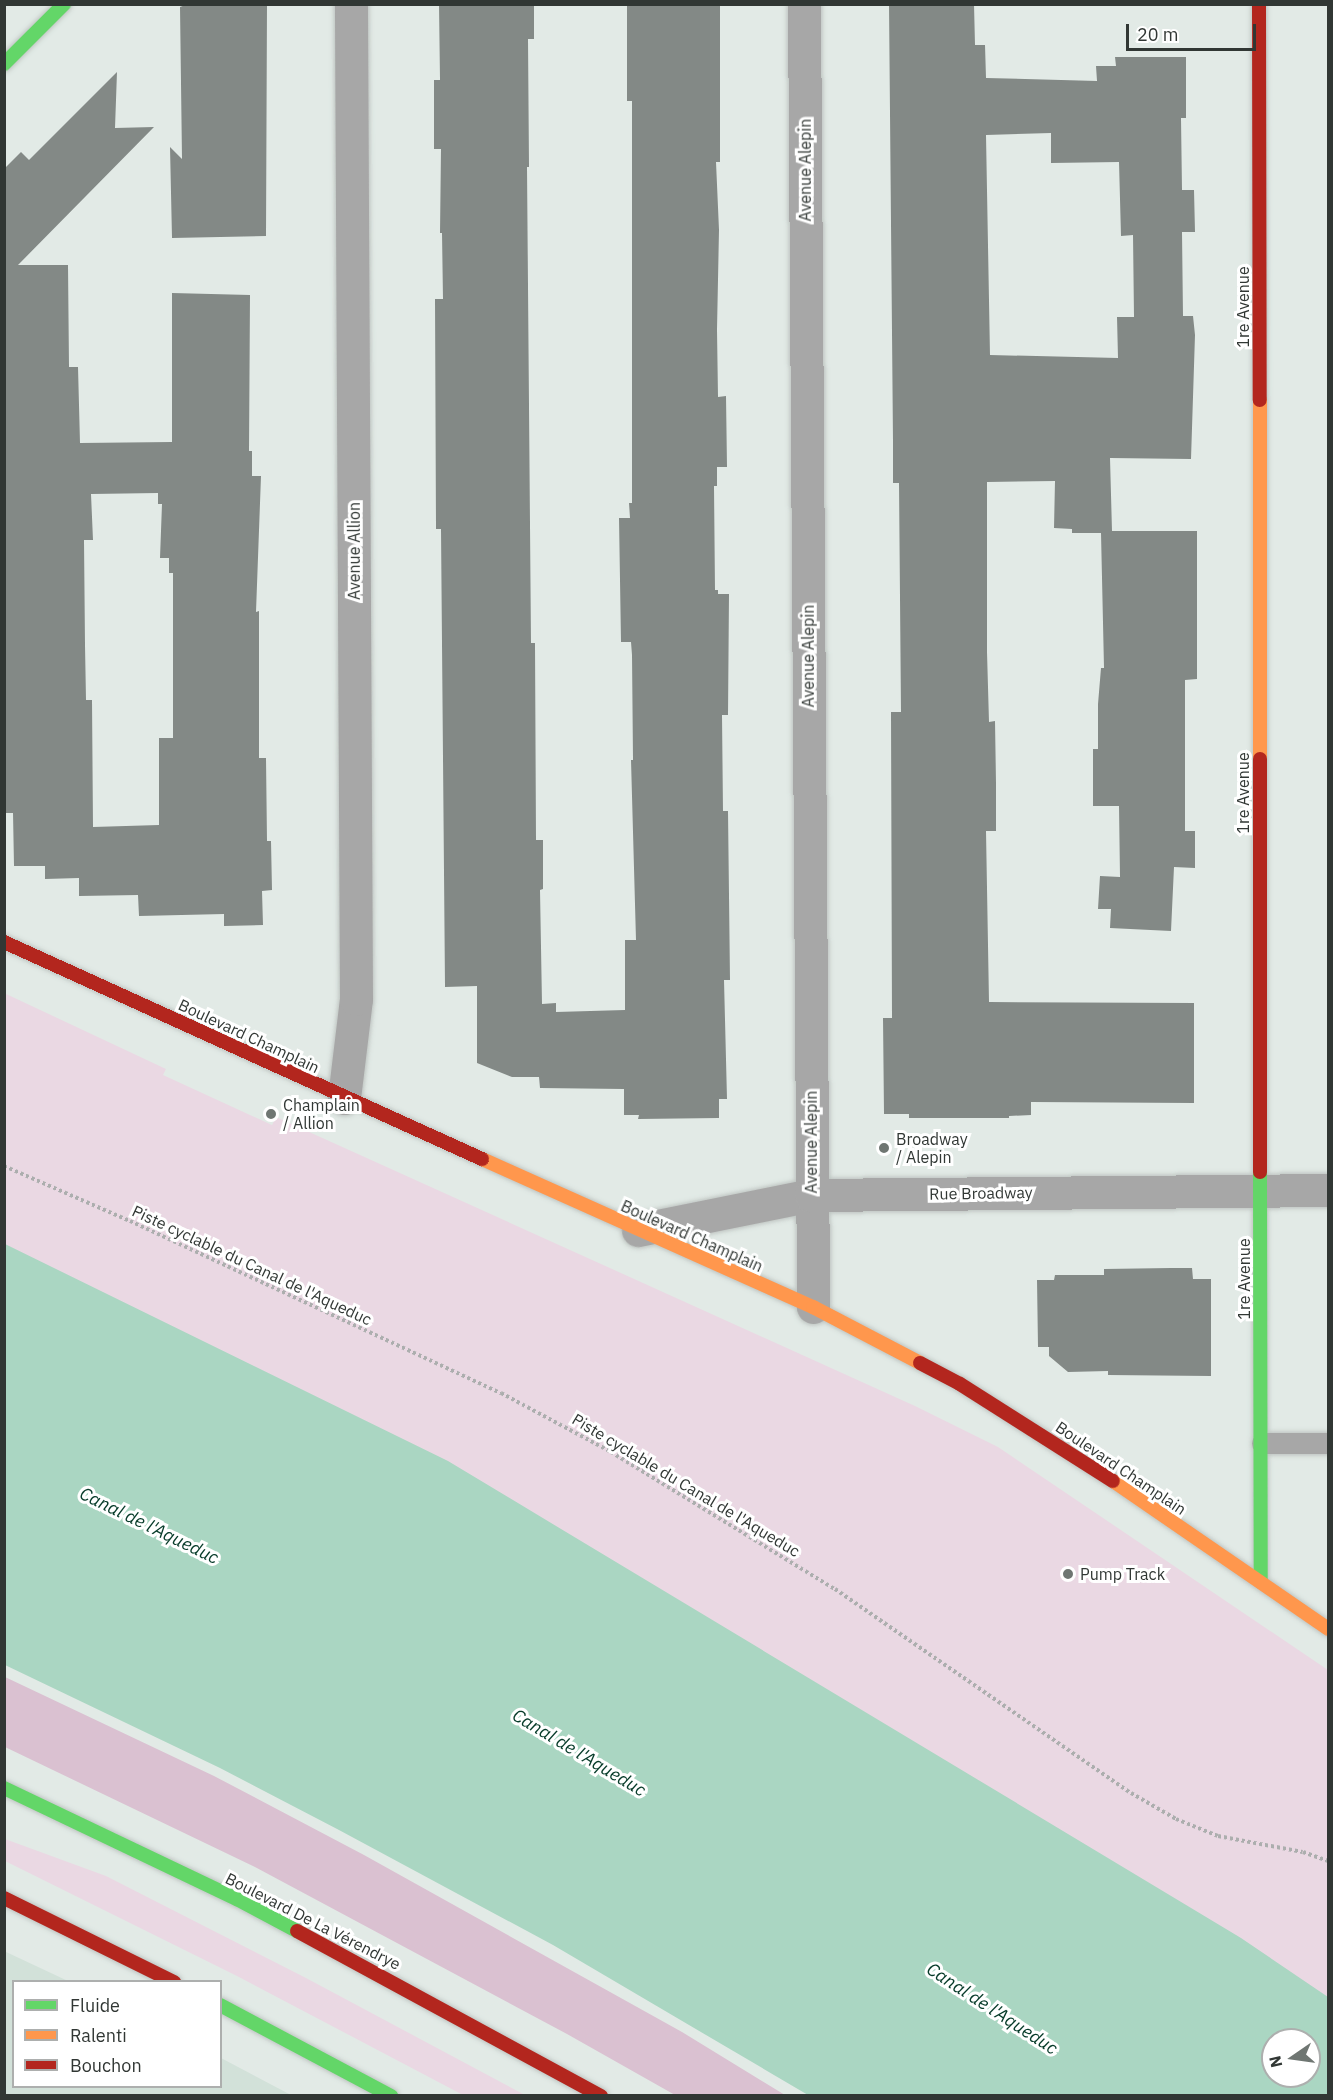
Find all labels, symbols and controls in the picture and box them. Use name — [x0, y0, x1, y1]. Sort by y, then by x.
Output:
scale bar — [1129, 12, 1260, 50]
text: 20 m — [1137, 23, 1179, 46]
street label: Avenue Alepin — [795, 119, 815, 221]
street label: 1re Avenue — [1233, 266, 1253, 348]
street label: Avenue Allion — [344, 502, 364, 600]
street label: Avenue Alepin — [798, 605, 818, 707]
street label: 1re Avenue — [1233, 752, 1253, 834]
street label: Boulevard Champlain — [175, 995, 323, 1077]
street label: Avenue Alepin — [801, 1091, 821, 1193]
place label: Champlain / Allion — [283, 1095, 360, 1133]
marker: Champlain / Allion — [264, 1107, 278, 1121]
place label: Broadway / Alepin — [896, 1129, 968, 1167]
marker: Broadway / Alepin — [877, 1141, 891, 1155]
street label: Rue Broadway — [929, 1182, 1033, 1204]
street label: Boulevard Champlain — [618, 1196, 766, 1276]
street label: Piste cyclable du Canal de l'Aqueduc — [129, 1201, 375, 1329]
street label: 1re Avenue — [1234, 1238, 1254, 1320]
street label: Piste cyclable du Canal de l'Aqueduc — [569, 1409, 803, 1561]
street label: Boulevard Champlain — [1052, 1417, 1190, 1519]
water label: Canal de l'Aqueduc — [76, 1483, 222, 1569]
place label: Pump Track — [1080, 1564, 1165, 1584]
marker: Pump Track — [1061, 1567, 1075, 1581]
water label: Canal de l'Aqueduc — [508, 1705, 650, 1801]
street label: Boulevard De La Vérendrye — [222, 1868, 404, 1974]
water label: Canal de l'Aqueduc — [922, 1959, 1062, 2059]
legend — [12, 1980, 222, 2088]
text: Fluide — [70, 1994, 120, 2017]
text: Ralenti — [70, 2024, 127, 2047]
north arrow — [1261, 2028, 1321, 2088]
text: Bouchon — [70, 2054, 142, 2077]
text: N — [1264, 2054, 1286, 2069]

